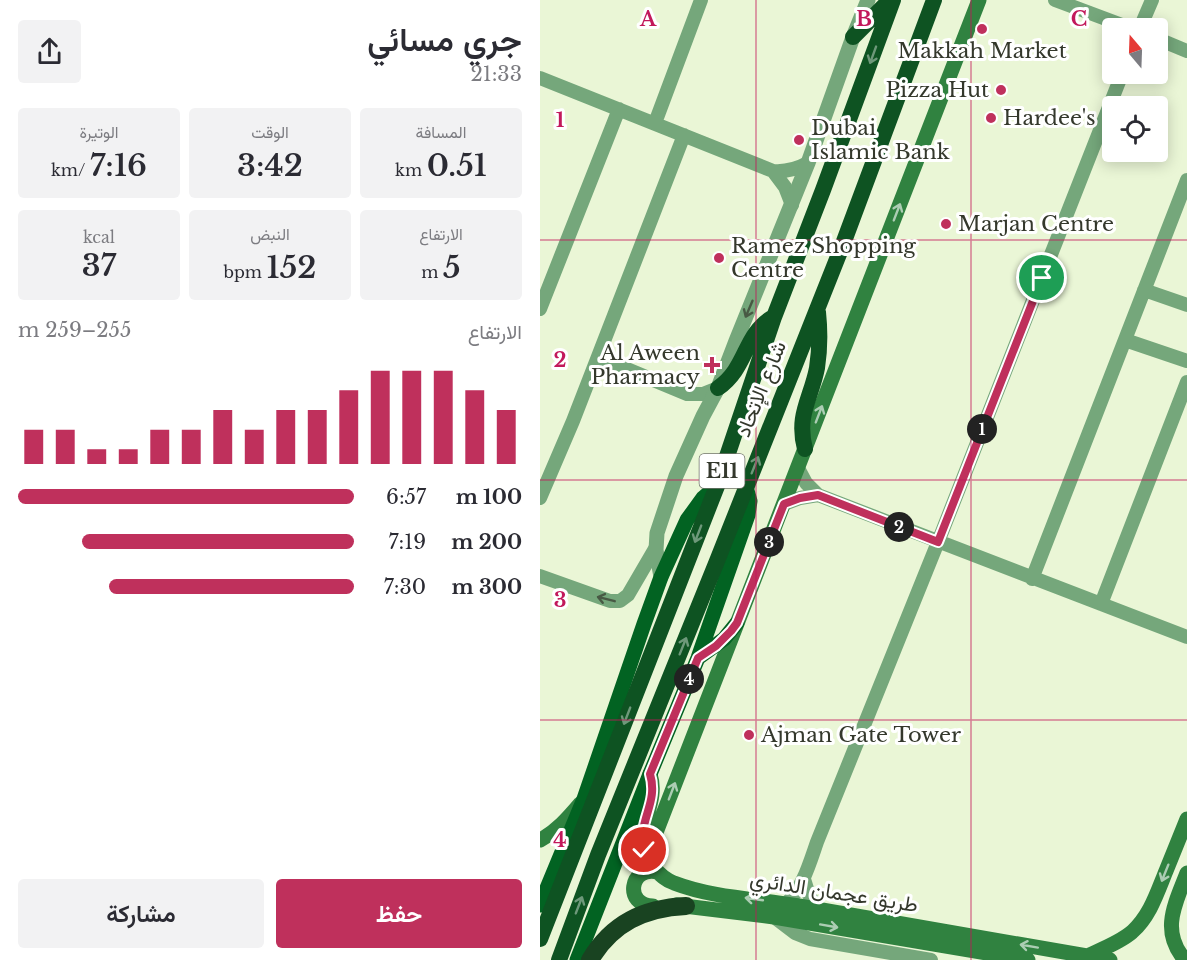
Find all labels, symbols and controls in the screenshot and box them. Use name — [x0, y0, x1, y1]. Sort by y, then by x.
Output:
text: A — [639, 7, 657, 31]
text: B — [856, 7, 872, 31]
text: C — [1071, 7, 1087, 31]
north arrow — [1102, 18, 1168, 84]
map controls — [1102, 18, 1168, 162]
text: جري مسائي — [367, 19, 522, 60]
button: share — [18, 20, 81, 83]
marker: Makkah Market — [975, 22, 989, 36]
place label: Makkah Market — [897, 38, 1067, 64]
one-way arrow — [866, 45, 877, 64]
text: 21:33 — [470, 62, 522, 86]
place label: Pizza Hut — [886, 77, 989, 103]
marker: Pizza Hut — [994, 83, 1008, 97]
button: locate — [1102, 96, 1168, 162]
place label: Hardee's — [1003, 105, 1096, 131]
text: 1 — [556, 108, 565, 132]
marker: Hardee's — [984, 111, 998, 125]
place label: Dubai Islamic Bank — [811, 115, 950, 165]
text: الوتيرة — [79, 122, 119, 142]
text: الوقت — [251, 122, 289, 142]
text: المسافة — [416, 122, 466, 142]
marker: Dubai Islamic Bank — [792, 133, 806, 147]
text: 7:16 — [90, 147, 147, 184]
text: 3:42 — [237, 147, 303, 184]
text: 0.51 — [427, 147, 487, 184]
text: /km — [51, 160, 90, 180]
text: km — [395, 160, 427, 180]
one-way arrow — [892, 204, 903, 222]
place label: Marjan Centre — [958, 211, 1114, 237]
marker: Marjan Centre — [939, 217, 953, 231]
text: النبض — [250, 224, 290, 244]
text: الارتفاع — [419, 224, 463, 244]
text: kcal — [83, 227, 115, 247]
place label: Ramez Shopping Centre — [731, 233, 916, 283]
text: 37 — [82, 247, 116, 284]
text: 152 — [267, 249, 317, 286]
text: 5 — [443, 249, 461, 286]
marker: Ramez Shopping Centre — [712, 251, 726, 265]
pin — [1016, 252, 1067, 303]
icon: arrive — [1025, 261, 1058, 294]
text: bpm — [223, 262, 267, 282]
text: m — [421, 262, 443, 282]
one-way arrow — [743, 300, 754, 318]
text: 255–259 m — [18, 318, 131, 342]
text: الارتفاع — [468, 320, 522, 344]
street label: شارع الإتحاد — [730, 337, 793, 441]
place label: Al Aween Pharmacy — [591, 340, 701, 390]
text: 2 — [553, 348, 567, 372]
marker: Al Aween Pharmacy — [705, 358, 719, 372]
one-way arrow — [814, 405, 825, 424]
pin: 1 — [967, 414, 997, 444]
text: 1 — [979, 419, 985, 439]
road number: E11 — [700, 454, 744, 488]
one-way arrow — [750, 456, 761, 475]
text: 6:57 — [386, 485, 426, 509]
text: 100 m — [456, 485, 522, 509]
pin: 2 — [884, 512, 914, 542]
text: 2 — [894, 517, 904, 537]
one-way arrow — [692, 524, 703, 543]
pin: 3 — [754, 527, 784, 557]
text: 7:19 — [388, 530, 426, 554]
text: 200 m — [451, 530, 522, 554]
text: 3 — [764, 532, 774, 552]
text: 7:30 — [384, 575, 426, 599]
text: 300 m — [452, 575, 522, 599]
text: 3 — [554, 588, 566, 612]
one-way arrow — [597, 592, 616, 604]
one-way arrow — [678, 637, 689, 656]
pin: 4 — [674, 664, 704, 694]
text: 4 — [684, 669, 694, 689]
one-way arrow — [621, 706, 632, 724]
place label: Ajman Gate Tower — [760, 722, 961, 748]
marker: Ajman Gate Tower — [742, 728, 756, 742]
one-way arrow — [667, 783, 678, 801]
pin — [618, 824, 669, 875]
text: 4 — [553, 828, 567, 852]
icon: check — [627, 833, 660, 866]
one-way arrow — [1159, 864, 1170, 882]
street label: طريق عجمان الدائري — [747, 866, 920, 922]
button: مشاركة — [18, 879, 264, 948]
button: حفظ — [276, 879, 522, 948]
one-way arrow — [744, 894, 764, 905]
one-way arrow — [575, 896, 586, 915]
one-way arrow — [818, 921, 838, 932]
one-way arrow — [1020, 940, 1039, 951]

